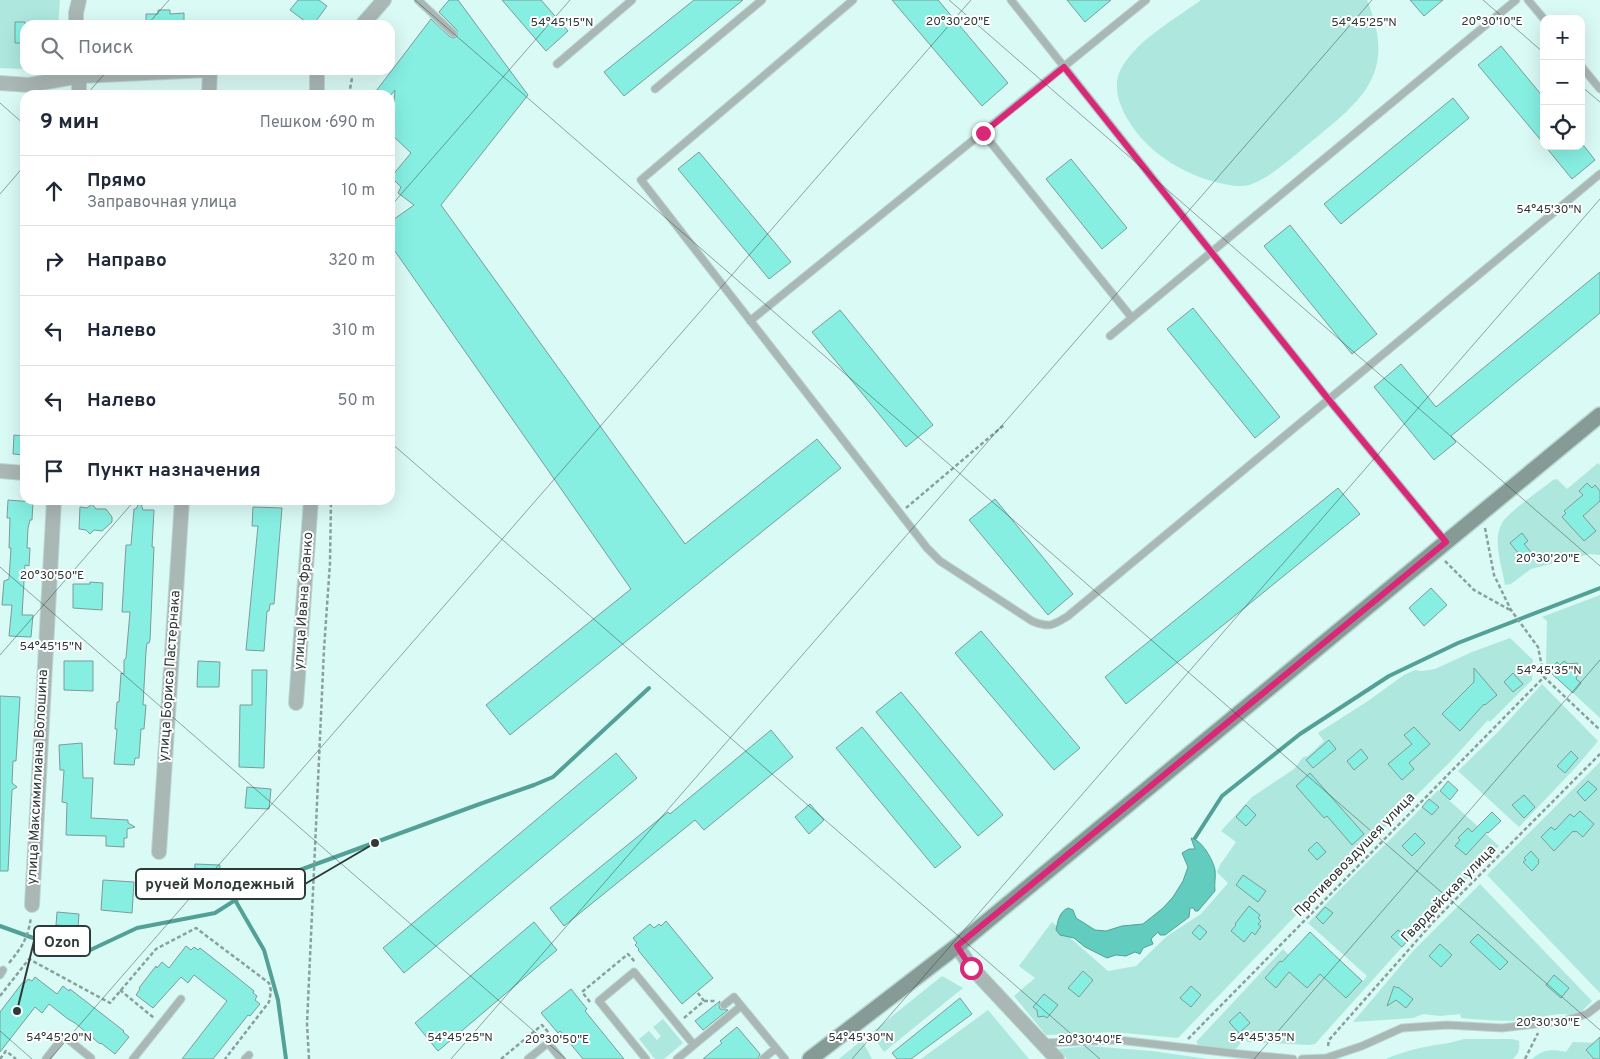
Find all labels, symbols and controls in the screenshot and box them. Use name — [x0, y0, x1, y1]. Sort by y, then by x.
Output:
text: 20°30'20"E — [926, 14, 990, 30]
text: 20°30'10"E — [1461, 14, 1523, 30]
text: 54°45'15"N — [531, 15, 593, 31]
text: 54°45'25"N — [1331, 15, 1397, 31]
map controls — [1540, 15, 1585, 150]
button: + — [1540, 15, 1585, 60]
search box — [20, 20, 395, 75]
icon: search — [38, 34, 66, 62]
text: Поиск — [78, 36, 134, 60]
button: − — [1540, 60, 1585, 105]
button: locate — [1540, 105, 1585, 150]
text: 9 мин — [40, 109, 99, 136]
text: Пешком · 690 m — [260, 113, 375, 133]
route end — [972, 122, 995, 145]
text: Прямо — [87, 169, 146, 193]
icon: ahead — [40, 177, 68, 205]
text: 10 m — [341, 181, 375, 201]
text: Заправочная улица — [87, 193, 237, 213]
text: 54°45'30"N — [1516, 202, 1582, 218]
icon: right — [40, 247, 68, 275]
text: Направо — [87, 249, 167, 273]
text: 320 m — [328, 251, 375, 271]
icon: left — [40, 317, 68, 345]
text: Налево — [87, 319, 156, 343]
text: 310 m — [332, 321, 375, 341]
icon: left — [40, 387, 68, 415]
text: Налево — [87, 389, 156, 413]
text: 50 m — [338, 391, 375, 411]
icon: arrive — [40, 457, 68, 485]
text: Пункт назначения — [87, 459, 261, 483]
street label: улица Ивана Франко — [291, 531, 317, 671]
text: 20°30'20"E — [1516, 551, 1580, 567]
text: 20°30'50"E — [20, 568, 84, 584]
street label: улица Бориса Пастернака — [156, 590, 184, 762]
text: 54°45'15"N — [20, 639, 82, 655]
text: 54°45'35"N — [1516, 663, 1582, 679]
street label: улица Максимилиана Волошина — [24, 669, 52, 885]
street label: Противовоздушея улица — [1291, 789, 1419, 921]
street label: Гвардейская улица — [1398, 842, 1500, 946]
callout: ручей Молодежный — [136, 869, 305, 899]
text: ручей Молодежный — [145, 876, 295, 895]
callout: Ozon — [34, 926, 90, 956]
text: Ozon — [44, 934, 80, 953]
route start — [960, 957, 983, 980]
text: 20°30'30"E — [1516, 1015, 1580, 1031]
text: 54°45'20"N — [26, 1030, 92, 1046]
text: 54°45'25"N — [427, 1030, 493, 1046]
text: 54°45'30"N — [828, 1030, 894, 1046]
text: 54°45'35"N — [1229, 1030, 1295, 1046]
text: 20°30'50"E — [525, 1032, 589, 1048]
text: 20°30'40"E — [1058, 1032, 1122, 1048]

